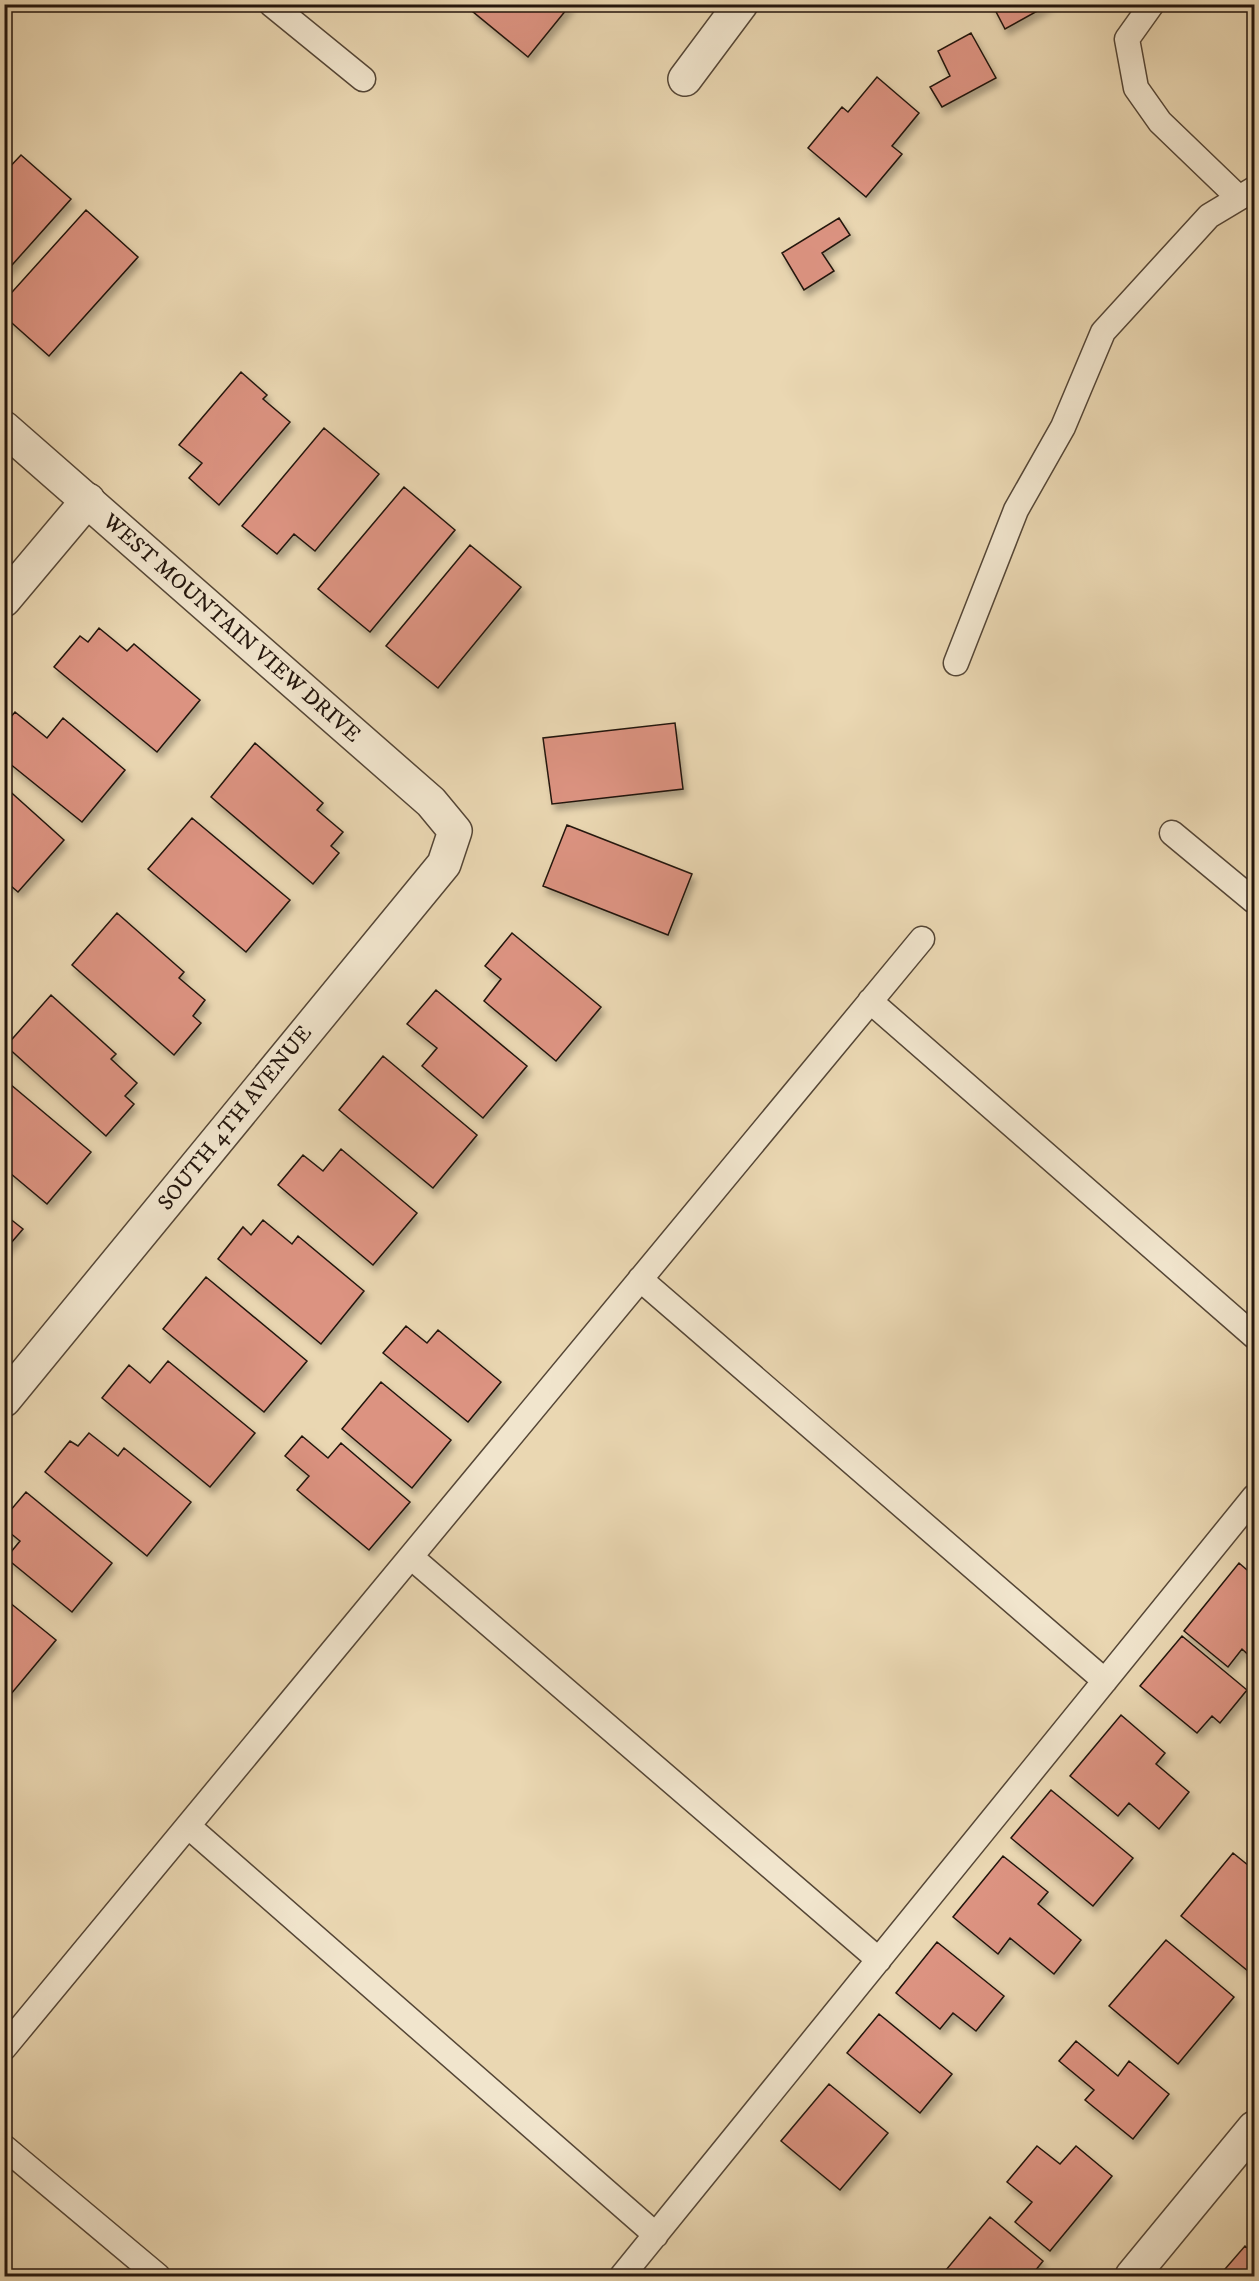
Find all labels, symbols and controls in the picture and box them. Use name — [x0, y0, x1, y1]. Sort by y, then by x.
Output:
street label: WEST MOUNTAIN VIEW DRIVE — [97, 507, 366, 748]
street label: SOUTH 4TH AVENUE — [152, 1020, 318, 1216]

